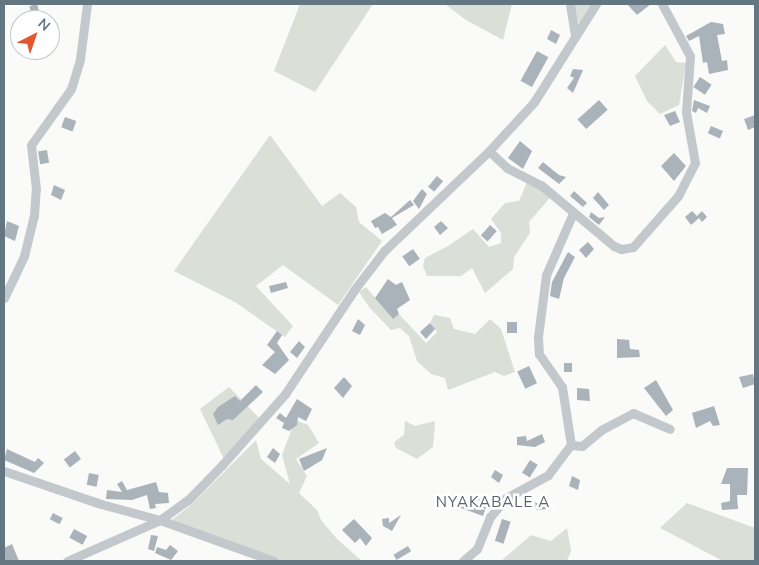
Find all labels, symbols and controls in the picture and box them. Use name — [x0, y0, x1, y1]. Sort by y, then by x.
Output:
north arrow — [10, 10, 60, 60]
text: N — [34, 14, 54, 35]
district label: NYAKABALE A — [434, 493, 552, 511]

